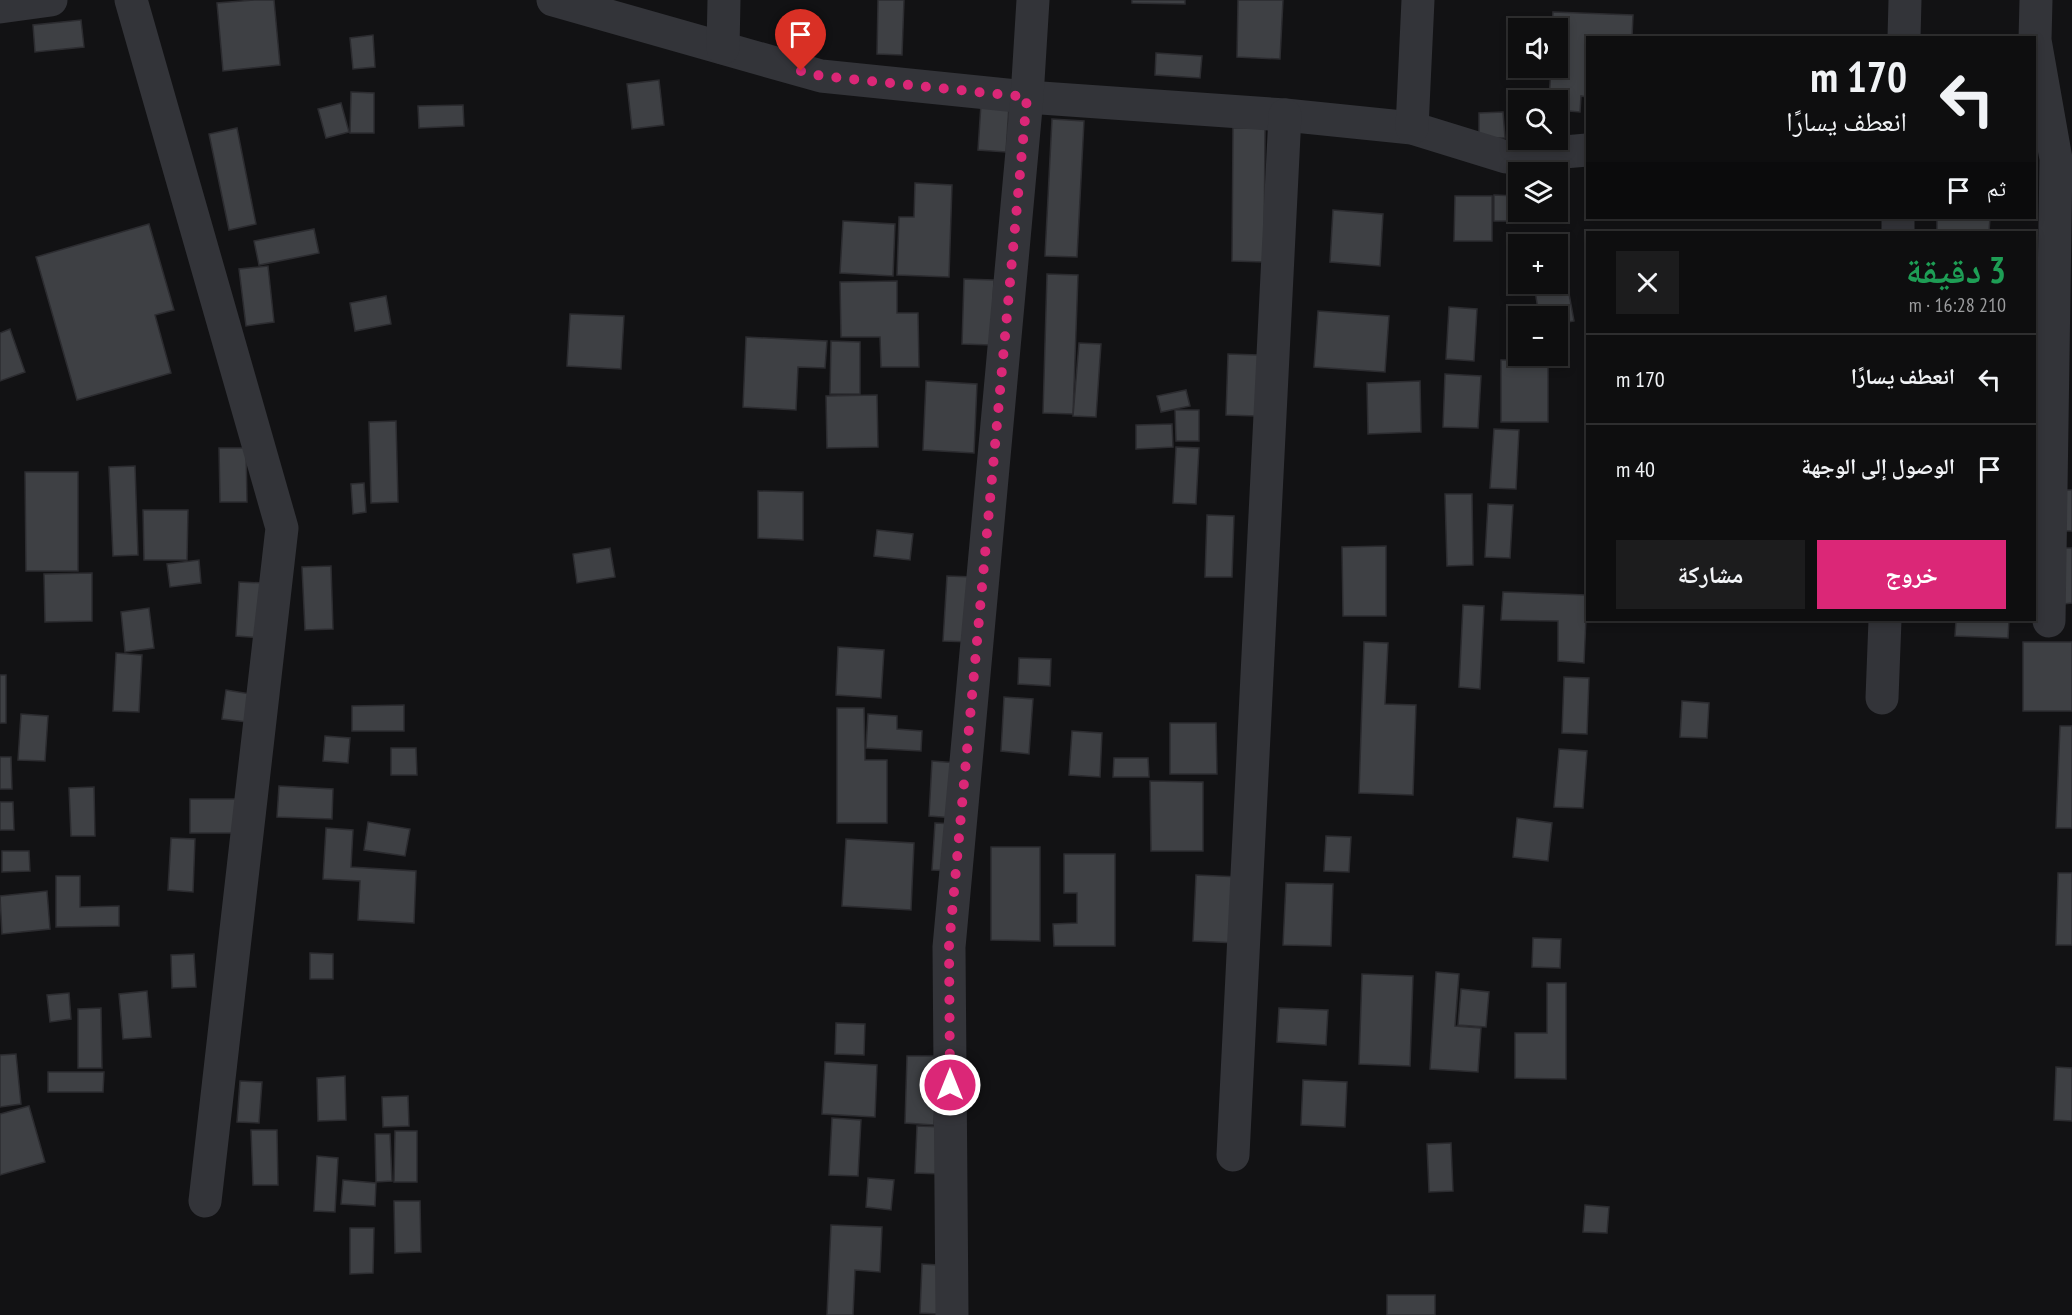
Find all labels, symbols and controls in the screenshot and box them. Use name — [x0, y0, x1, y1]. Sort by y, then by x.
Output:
pin — [775, 9, 826, 71]
icon: arrive — [784, 18, 817, 51]
map controls — [1508, 18, 1568, 366]
button: sound — [1508, 18, 1568, 78]
text: 170 m — [1810, 49, 1907, 104]
icon: left — [1928, 60, 2006, 138]
button: search — [1508, 90, 1568, 150]
text: انعطف يسارًا — [1786, 104, 1907, 138]
button: layers — [1508, 162, 1568, 222]
icon: arrive — [1942, 174, 1975, 207]
text: ثم — [1987, 174, 2006, 202]
button: + — [1508, 234, 1568, 294]
text: 3 دقيقة — [1906, 246, 2006, 293]
button: close — [1616, 251, 1679, 314]
text: 210 m · 16:28 — [1909, 292, 2006, 318]
button: − — [1508, 306, 1568, 366]
text: انعطف يسارًا — [1851, 362, 1955, 390]
icon: left — [1973, 363, 2006, 396]
text: 170 m — [1616, 365, 1665, 393]
text: الوصول إلى الوجهة — [1801, 452, 1955, 480]
icon: arrive — [1973, 453, 2006, 486]
text: 40 m — [1616, 455, 1655, 483]
button: مشاركة — [1616, 540, 1805, 609]
button: خروج — [1817, 540, 2006, 609]
position arrow — [918, 1053, 982, 1117]

